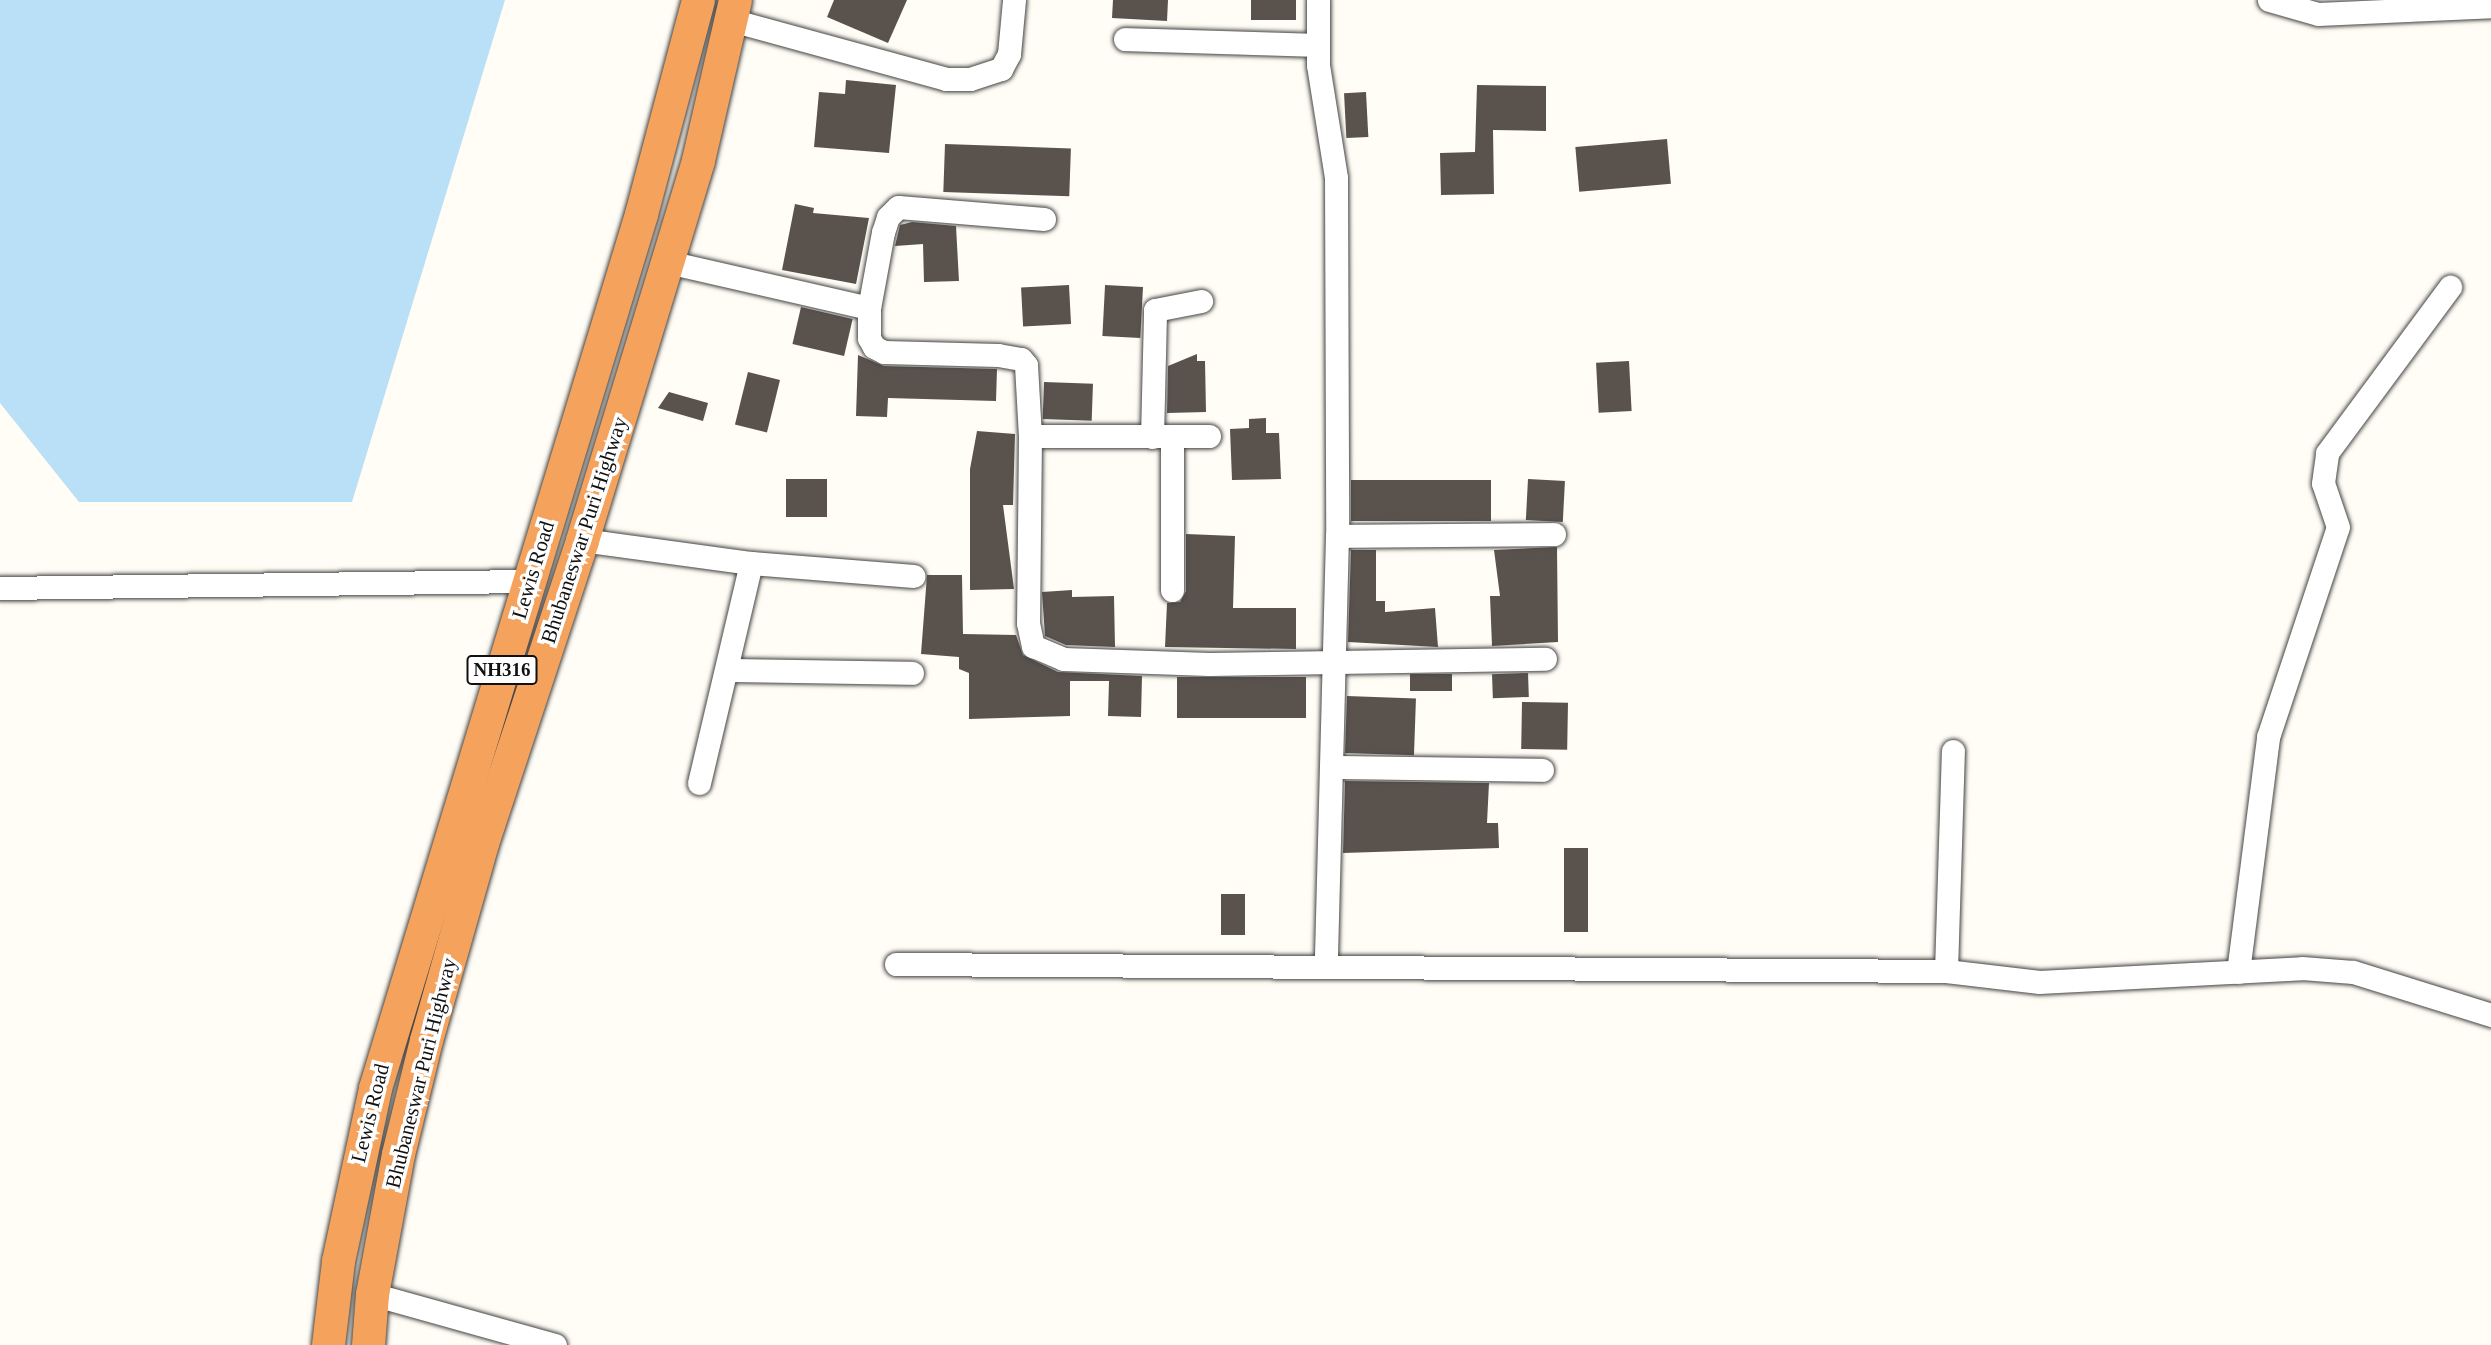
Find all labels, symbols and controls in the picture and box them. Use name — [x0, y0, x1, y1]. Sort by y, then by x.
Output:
street label: Bhubaneswar Puri Highway — [535, 414, 633, 646]
street label: Lewis Road — [506, 518, 560, 622]
road number: NH316 — [465, 654, 539, 685]
street label: Bhubaneswar Puri Highway — [380, 955, 462, 1191]
street label: Lewis Road — [346, 1061, 394, 1165]

